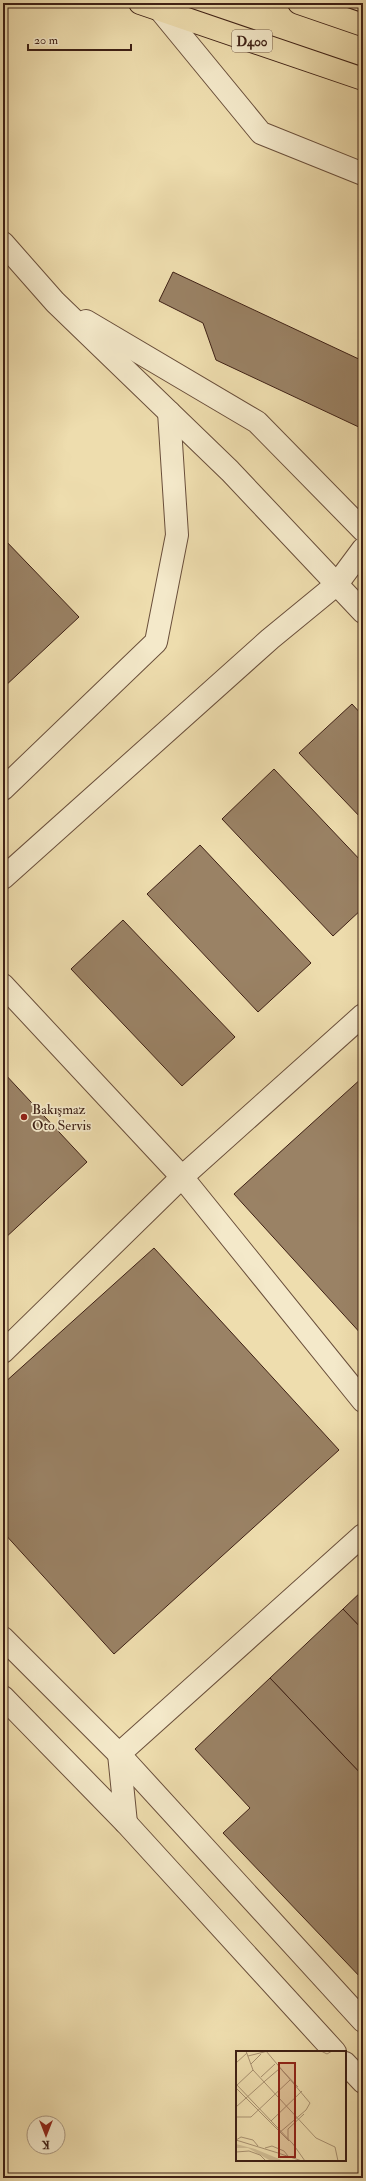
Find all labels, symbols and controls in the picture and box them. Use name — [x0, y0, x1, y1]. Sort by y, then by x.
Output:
scale bar — [28, 26, 131, 52]
road number: D400 — [232, 30, 272, 52]
text: 20 m — [34, 33, 59, 48]
place label: Bakışmaz Oto Servis — [32, 1101, 91, 1134]
marker: Bakışmaz Oto Servis — [19, 1112, 29, 1122]
inset map — [236, 2051, 346, 2161]
north arrow — [26, 2115, 66, 2155]
text: K — [41, 2138, 50, 2151]

